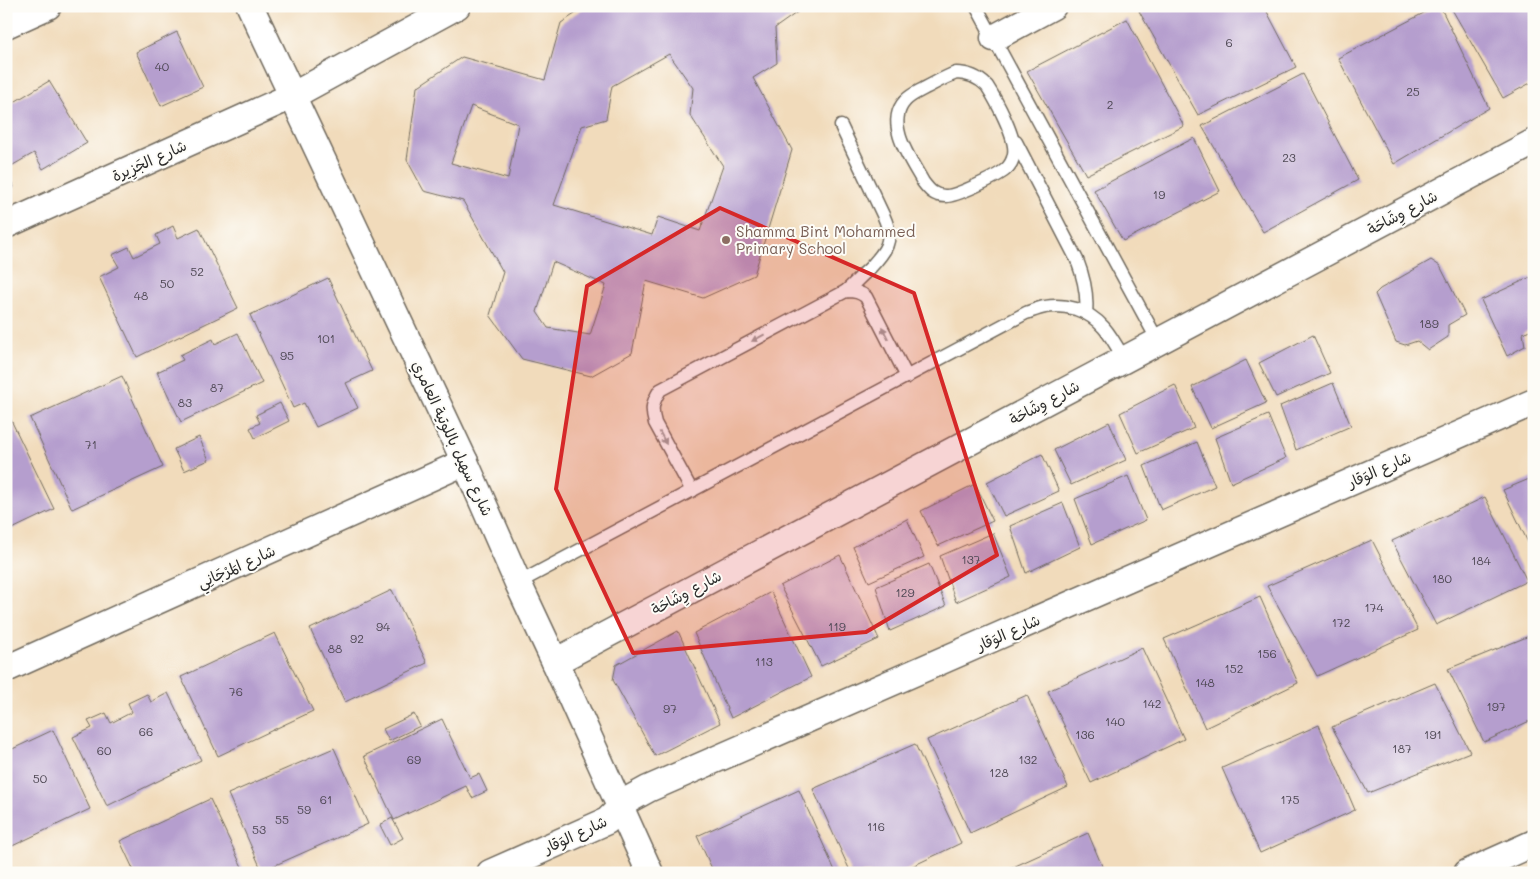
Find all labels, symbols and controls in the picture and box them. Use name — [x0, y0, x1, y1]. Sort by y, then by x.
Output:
house number: 6 — [1225, 34, 1233, 50]
house number: 40 — [155, 58, 170, 74]
house number: 25 — [1406, 83, 1420, 99]
house number: 2 — [1107, 96, 1113, 112]
street label: شارع الجَزِيرة — [109, 135, 190, 187]
house number: 23 — [1282, 149, 1296, 165]
street label: شارع وِشَاحَة — [1363, 185, 1442, 241]
house number: 19 — [1153, 186, 1165, 202]
place label: Shamma Bint Mohammed Primary School — [736, 221, 915, 258]
marker: Shamma Bint Mohammed Primary School — [720, 234, 732, 246]
house number: 52 — [190, 263, 204, 279]
house number: 50 — [160, 275, 175, 291]
house number: 48 — [134, 287, 148, 303]
house number: 189 — [1419, 315, 1439, 331]
one-way arrow — [881, 326, 889, 340]
house number: 101 — [317, 330, 335, 346]
one-way arrow — [751, 334, 764, 343]
house number: 95 — [280, 347, 294, 363]
street label: شارع سهيل باللوتية العامري — [406, 357, 498, 520]
street label: شارع وِشَاحَة — [1005, 375, 1084, 431]
house number: 87 — [210, 379, 224, 395]
house number: 83 — [178, 394, 192, 410]
one-way arrow — [659, 430, 667, 445]
house number: 71 — [85, 436, 97, 452]
street label: شارع الوَقار — [1343, 446, 1414, 493]
street label: شارع المَرْجَانِي — [194, 540, 280, 596]
house number: 137 — [961, 551, 981, 567]
house number: 184 — [1471, 552, 1491, 568]
street label: شارع وِشَاحَة — [647, 565, 726, 621]
house number: 180 — [1432, 570, 1453, 586]
house number: 129 — [895, 584, 915, 600]
house number: 174 — [1364, 599, 1384, 615]
street label: شارع الوَقار — [972, 609, 1043, 656]
house number: 172 — [1332, 614, 1350, 630]
house number: 94 — [376, 618, 390, 634]
house number: 119 — [828, 618, 846, 634]
house number: 92 — [350, 630, 364, 646]
house number: 88 — [328, 640, 342, 656]
house number: 156 — [1257, 645, 1277, 661]
house number: 113 — [755, 653, 773, 669]
house number: 152 — [1224, 660, 1244, 676]
house number: 148 — [1195, 674, 1215, 690]
house number: 76 — [229, 683, 243, 699]
house number: 142 — [1142, 695, 1162, 711]
house number: 197 — [1486, 698, 1506, 714]
house number: 97 — [663, 700, 677, 716]
house number: 140 — [1105, 713, 1126, 729]
house number: 66 — [139, 723, 153, 739]
house number: 136 — [1075, 726, 1095, 742]
house number: 191 — [1424, 726, 1442, 742]
house number: 187 — [1392, 740, 1412, 756]
house number: 60 — [97, 742, 112, 758]
house number: 69 — [407, 751, 421, 767]
house number: 132 — [1018, 751, 1038, 767]
house number: 128 — [989, 764, 1009, 780]
house number: 50 — [33, 770, 48, 786]
house number: 61 — [320, 791, 332, 807]
house number: 175 — [1280, 791, 1300, 807]
house number: 59 — [297, 801, 311, 817]
house number: 55 — [275, 811, 289, 827]
street label: شارع الوَقار — [539, 811, 610, 859]
house number: 116 — [867, 818, 885, 834]
house number: 53 — [252, 821, 266, 837]

